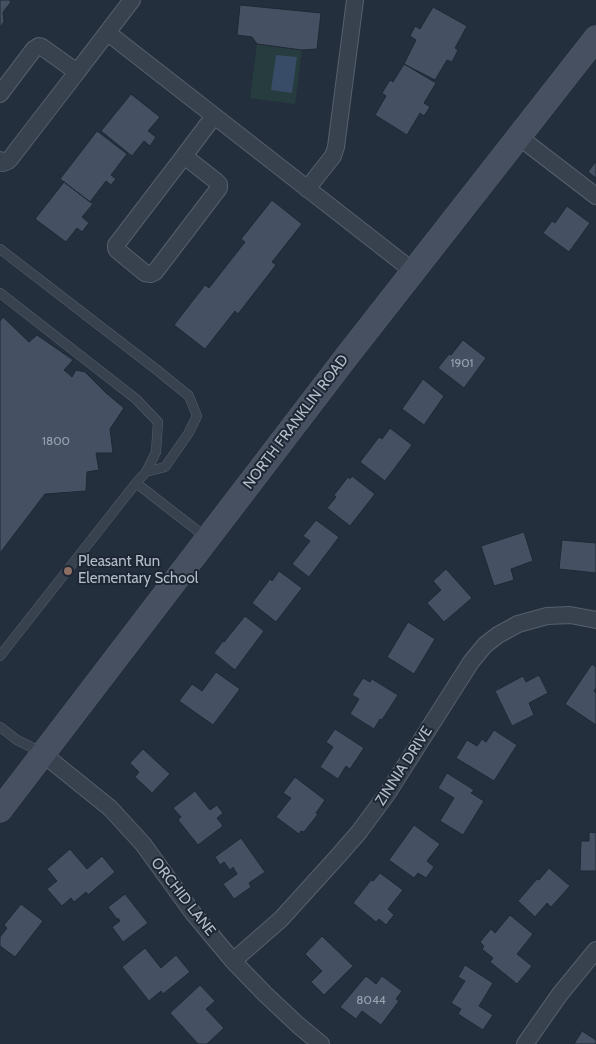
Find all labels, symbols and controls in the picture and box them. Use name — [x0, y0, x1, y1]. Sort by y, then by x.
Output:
street label: NORTH FRANKLIN ROAD — [239, 351, 353, 493]
house number: 1901 — [450, 356, 474, 370]
house number: 1800 — [42, 434, 70, 448]
place label: Pleasant Run Elementary School — [78, 553, 198, 588]
marker: Pleasant Run Elementary School — [62, 565, 74, 577]
street label: ZINNIA DRIVE — [372, 723, 436, 809]
street label: ORCHID LANE — [147, 854, 219, 940]
house number: 8044 — [356, 993, 386, 1007]

